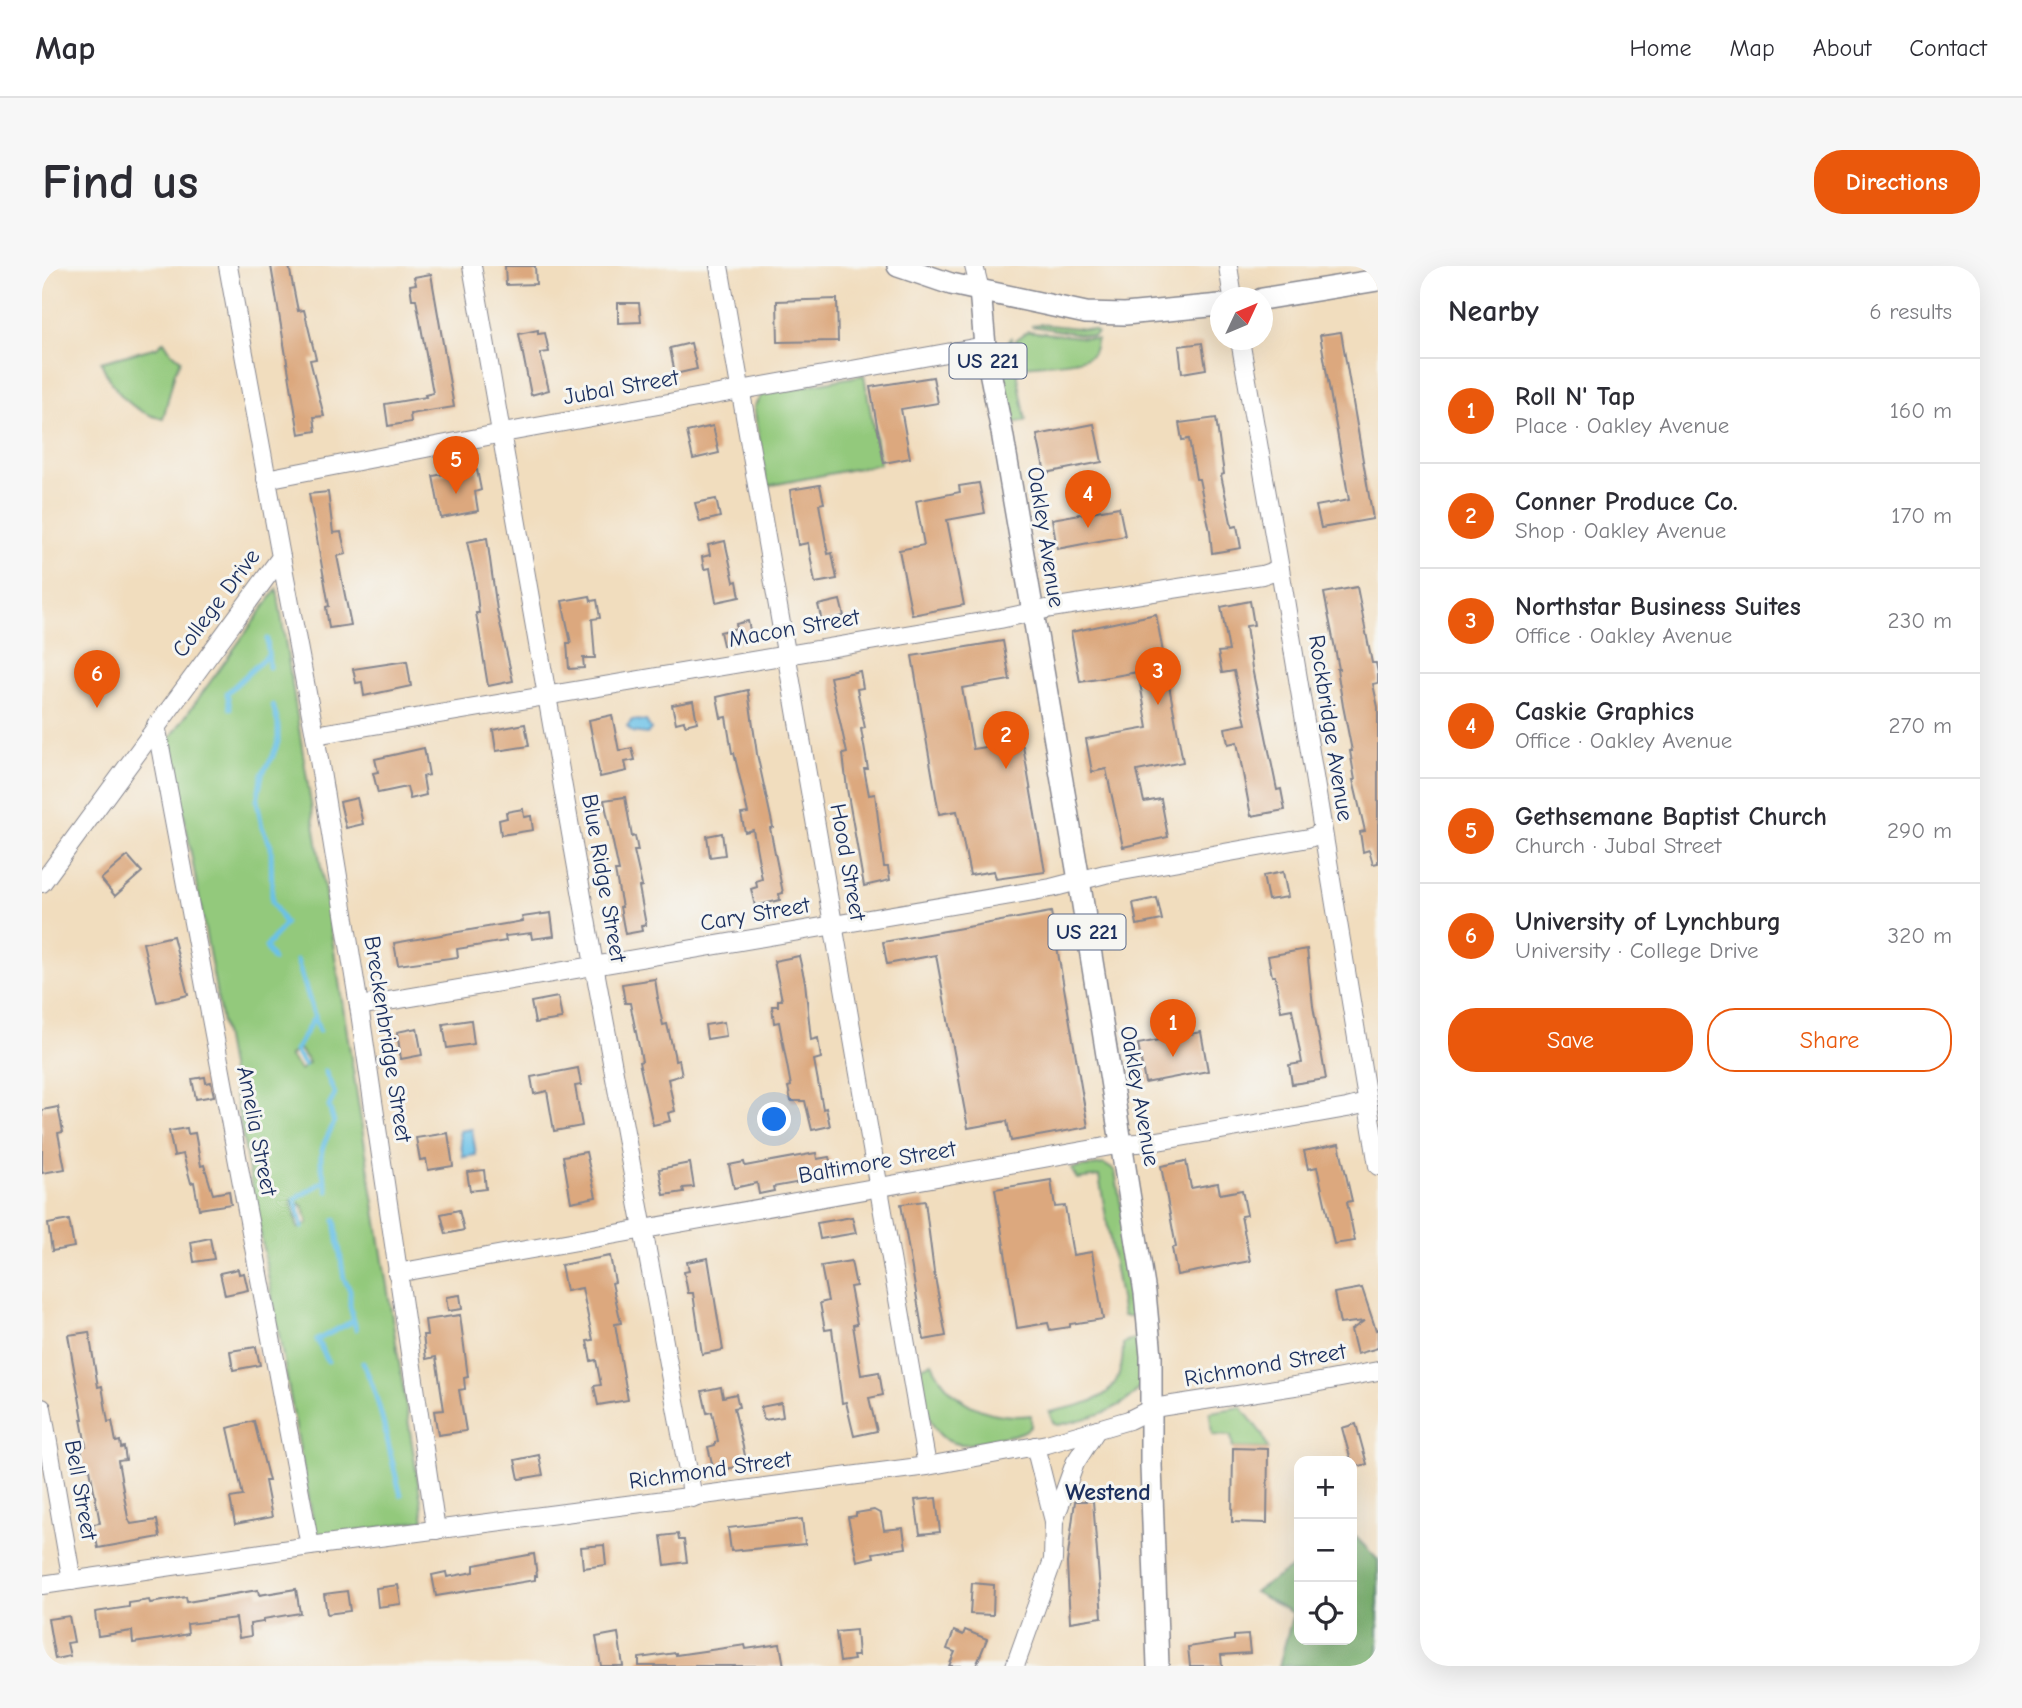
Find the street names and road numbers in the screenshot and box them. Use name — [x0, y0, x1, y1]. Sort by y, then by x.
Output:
road number: US 221 — [950, 344, 1026, 378]
street label: Jubal Street — [561, 363, 682, 410]
street label: Oakley Avenue — [1022, 465, 1070, 609]
street label: College Drive — [166, 543, 266, 663]
street label: Macon Street — [726, 603, 863, 653]
street label: Rockbridge Avenue — [1303, 633, 1359, 823]
street label: Blue Ridge Street — [576, 792, 632, 966]
street label: Hood Street — [824, 801, 872, 924]
street label: Cary Street — [698, 891, 813, 937]
road number: US 221 — [1048, 914, 1126, 950]
street label: Breckenbridge Street — [358, 934, 418, 1145]
street label: Oakley Avenue — [1114, 1024, 1166, 1168]
street label: Amelia Street — [231, 1064, 283, 1199]
street label: Baltimore Street — [796, 1135, 959, 1189]
street label: Richmond Street — [1182, 1337, 1349, 1393]
street label: Bell Street — [59, 1438, 103, 1544]
street label: Richmond Street — [627, 1445, 794, 1495]

